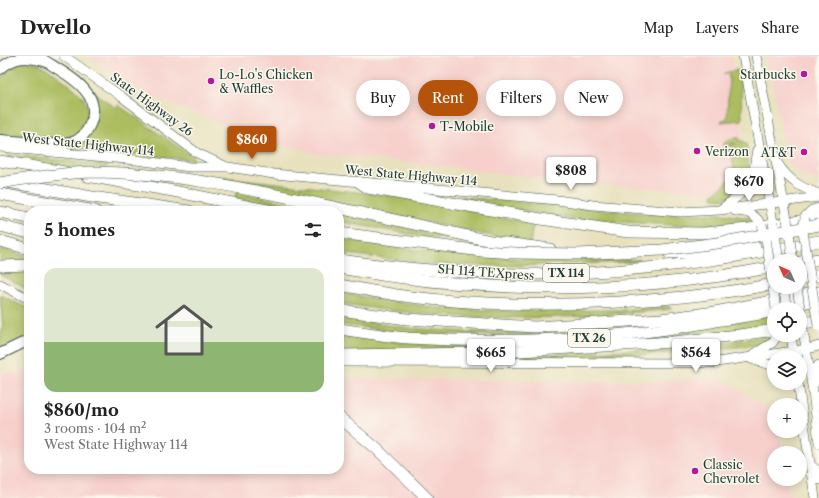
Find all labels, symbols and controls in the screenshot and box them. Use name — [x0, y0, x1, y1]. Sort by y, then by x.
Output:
text: Dwello — [20, 16, 91, 39]
text: Map — [643, 19, 673, 37]
text: Layers — [695, 19, 739, 37]
text: Share — [761, 19, 799, 37]
place label: Lo-Lo's Chicken & Waffles — [219, 67, 313, 96]
place label: Starbucks — [740, 67, 796, 82]
street label: State Highway 26 — [108, 69, 196, 139]
marker: Starbucks — [799, 69, 809, 79]
marker: Lo-Lo's Chicken & Waffles — [206, 76, 216, 86]
chip: Buy — [356, 80, 410, 116]
chip: Rent — [418, 80, 478, 116]
chip: Filters — [486, 80, 556, 116]
chip: New — [564, 80, 623, 116]
place label: T-Mobile — [440, 119, 494, 134]
marker: T-Mobile — [427, 121, 437, 131]
pin: $860 — [228, 126, 276, 160]
street label: West State Highway 114 — [20, 129, 155, 158]
text: $860 — [236, 131, 268, 147]
place label: Verizon — [704, 144, 750, 159]
place label: AT&T — [760, 145, 796, 160]
marker: Verizon — [692, 146, 702, 156]
marker: AT&T — [799, 147, 809, 157]
pin: $808 — [547, 157, 595, 191]
street label: West State Highway 114 — [343, 162, 478, 188]
text: $808 — [555, 162, 587, 178]
pin: $670 — [725, 168, 773, 202]
text: $670 — [734, 173, 764, 189]
icon: filters — [302, 219, 324, 241]
text: 5 homes — [44, 220, 115, 240]
north arrow — [767, 254, 807, 294]
map controls — [767, 254, 807, 486]
street label: SH 114 TEXpress — [437, 261, 535, 283]
road number: TX 114 — [543, 264, 589, 282]
icon: home — [148, 294, 220, 366]
button: locate — [767, 302, 807, 342]
road number: TX 26 — [568, 329, 610, 347]
pin: $665 — [467, 339, 515, 373]
pin: $564 — [672, 339, 720, 373]
text: $665 — [476, 344, 506, 360]
text: $564 — [681, 344, 711, 360]
button: layers — [767, 350, 807, 390]
button: + — [767, 398, 807, 438]
text: $860/mo — [44, 400, 119, 420]
text: 3 rooms · 104 m² — [44, 420, 146, 436]
text: West State Highway 114 — [44, 436, 188, 452]
button: − — [767, 446, 807, 486]
place label: Classic Chevrolet — [703, 457, 760, 486]
marker: Classic Chevrolet — [690, 466, 700, 476]

